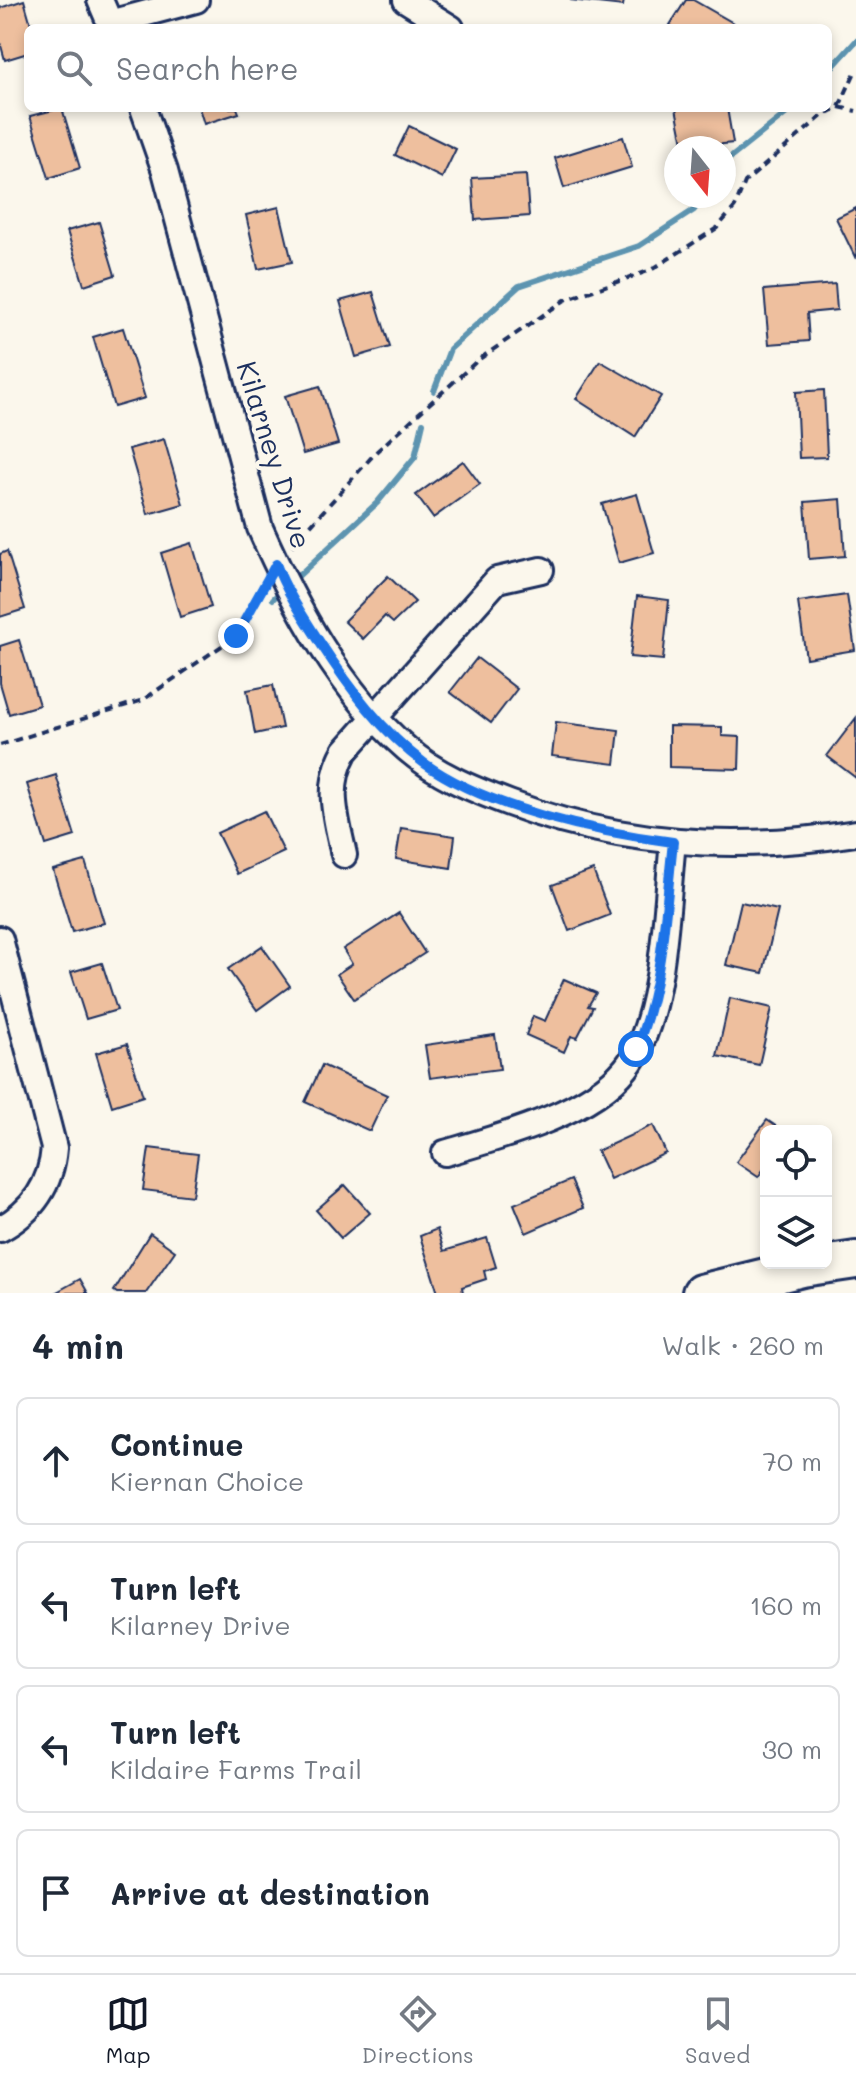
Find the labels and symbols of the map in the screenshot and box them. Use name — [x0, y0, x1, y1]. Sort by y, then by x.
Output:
north arrow — [664, 136, 736, 208]
street label: Kilarney Drive — [229, 356, 321, 553]
route end — [218, 618, 254, 654]
route start — [618, 1031, 654, 1067]

